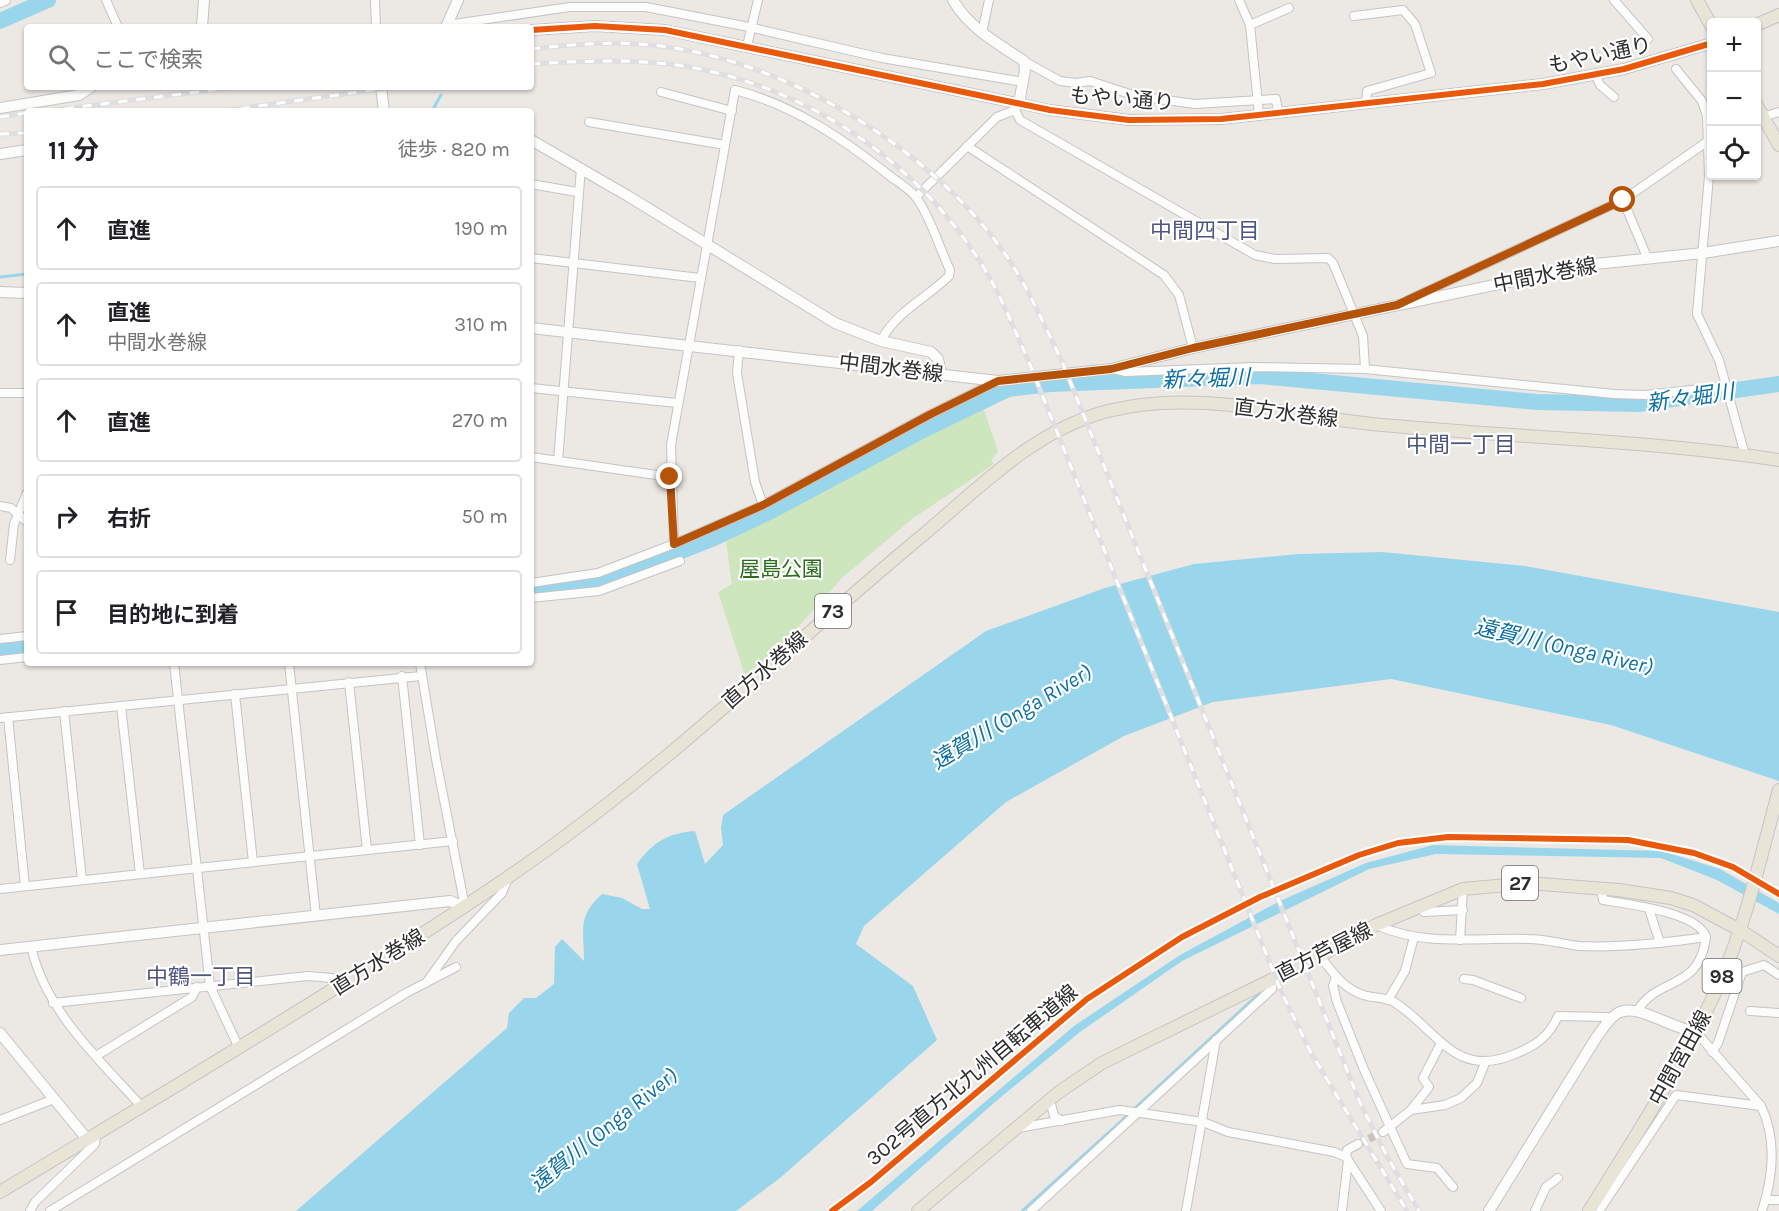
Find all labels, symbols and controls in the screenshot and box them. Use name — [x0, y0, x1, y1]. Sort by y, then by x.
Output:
map controls — [1707, 18, 1761, 180]
button: + — [1707, 18, 1761, 72]
search box — [24, 24, 534, 90]
street label: もやい通り — [1546, 32, 1654, 78]
icon: search — [45, 41, 78, 74]
text: ここで検索 — [93, 47, 203, 73]
button: − — [1707, 72, 1761, 126]
street label: もやい通り — [1069, 83, 1175, 115]
button: locate — [1707, 126, 1761, 180]
text: 11 分 — [48, 135, 99, 166]
text: 徒歩 · 820 m — [398, 138, 510, 161]
route start — [1609, 186, 1635, 212]
icon: ahead — [50, 212, 83, 245]
text: 190 m — [454, 217, 508, 240]
text: 直進 — [107, 218, 151, 244]
district label: 中間四丁目 — [1150, 218, 1260, 244]
street label: 中間水巻線 — [1491, 253, 1599, 297]
text: 直進 — [107, 300, 151, 326]
icon: ahead — [50, 308, 83, 341]
text: 310 m — [454, 313, 508, 336]
text: 中間水巻線 — [107, 331, 207, 354]
street label: 中間水巻線 — [837, 350, 945, 386]
water label: 新々堀川 — [1162, 364, 1252, 394]
water label: 新々堀川 — [1645, 379, 1737, 417]
street label: 直方水巻線 — [1232, 395, 1340, 431]
icon: ahead — [50, 404, 83, 437]
text: 270 m — [452, 409, 508, 432]
text: 直進 — [107, 410, 151, 436]
district label: 中間一丁目 — [1406, 432, 1516, 458]
route end — [656, 463, 682, 489]
icon: right — [50, 500, 83, 533]
text: 50 m — [461, 505, 508, 528]
text: 右折 — [107, 506, 151, 532]
park label: 屋島公園 — [739, 557, 823, 581]
road number: 73 — [815, 594, 851, 628]
icon: arrive — [50, 596, 83, 629]
text: 目的地に到着 — [107, 602, 239, 628]
water label: 遠賀川 (Onga River) — [1472, 614, 1655, 680]
street label: 直方水巻線 — [718, 627, 812, 713]
water label: 遠賀川 (Onga River) — [927, 659, 1096, 775]
road number: 27 — [1502, 866, 1538, 900]
street label: 直方芦屋線 — [1272, 917, 1376, 987]
street label: 直方水巻線 — [327, 924, 429, 1000]
road number: 98 — [1702, 959, 1742, 993]
district label: 中鶴一丁目 — [146, 964, 256, 990]
street label: 302号直方北九州自転車道線 — [862, 980, 1082, 1170]
street label: 中間宮田線 — [1644, 1006, 1716, 1110]
water label: 遠賀川 (Onga River) — [525, 1062, 683, 1197]

